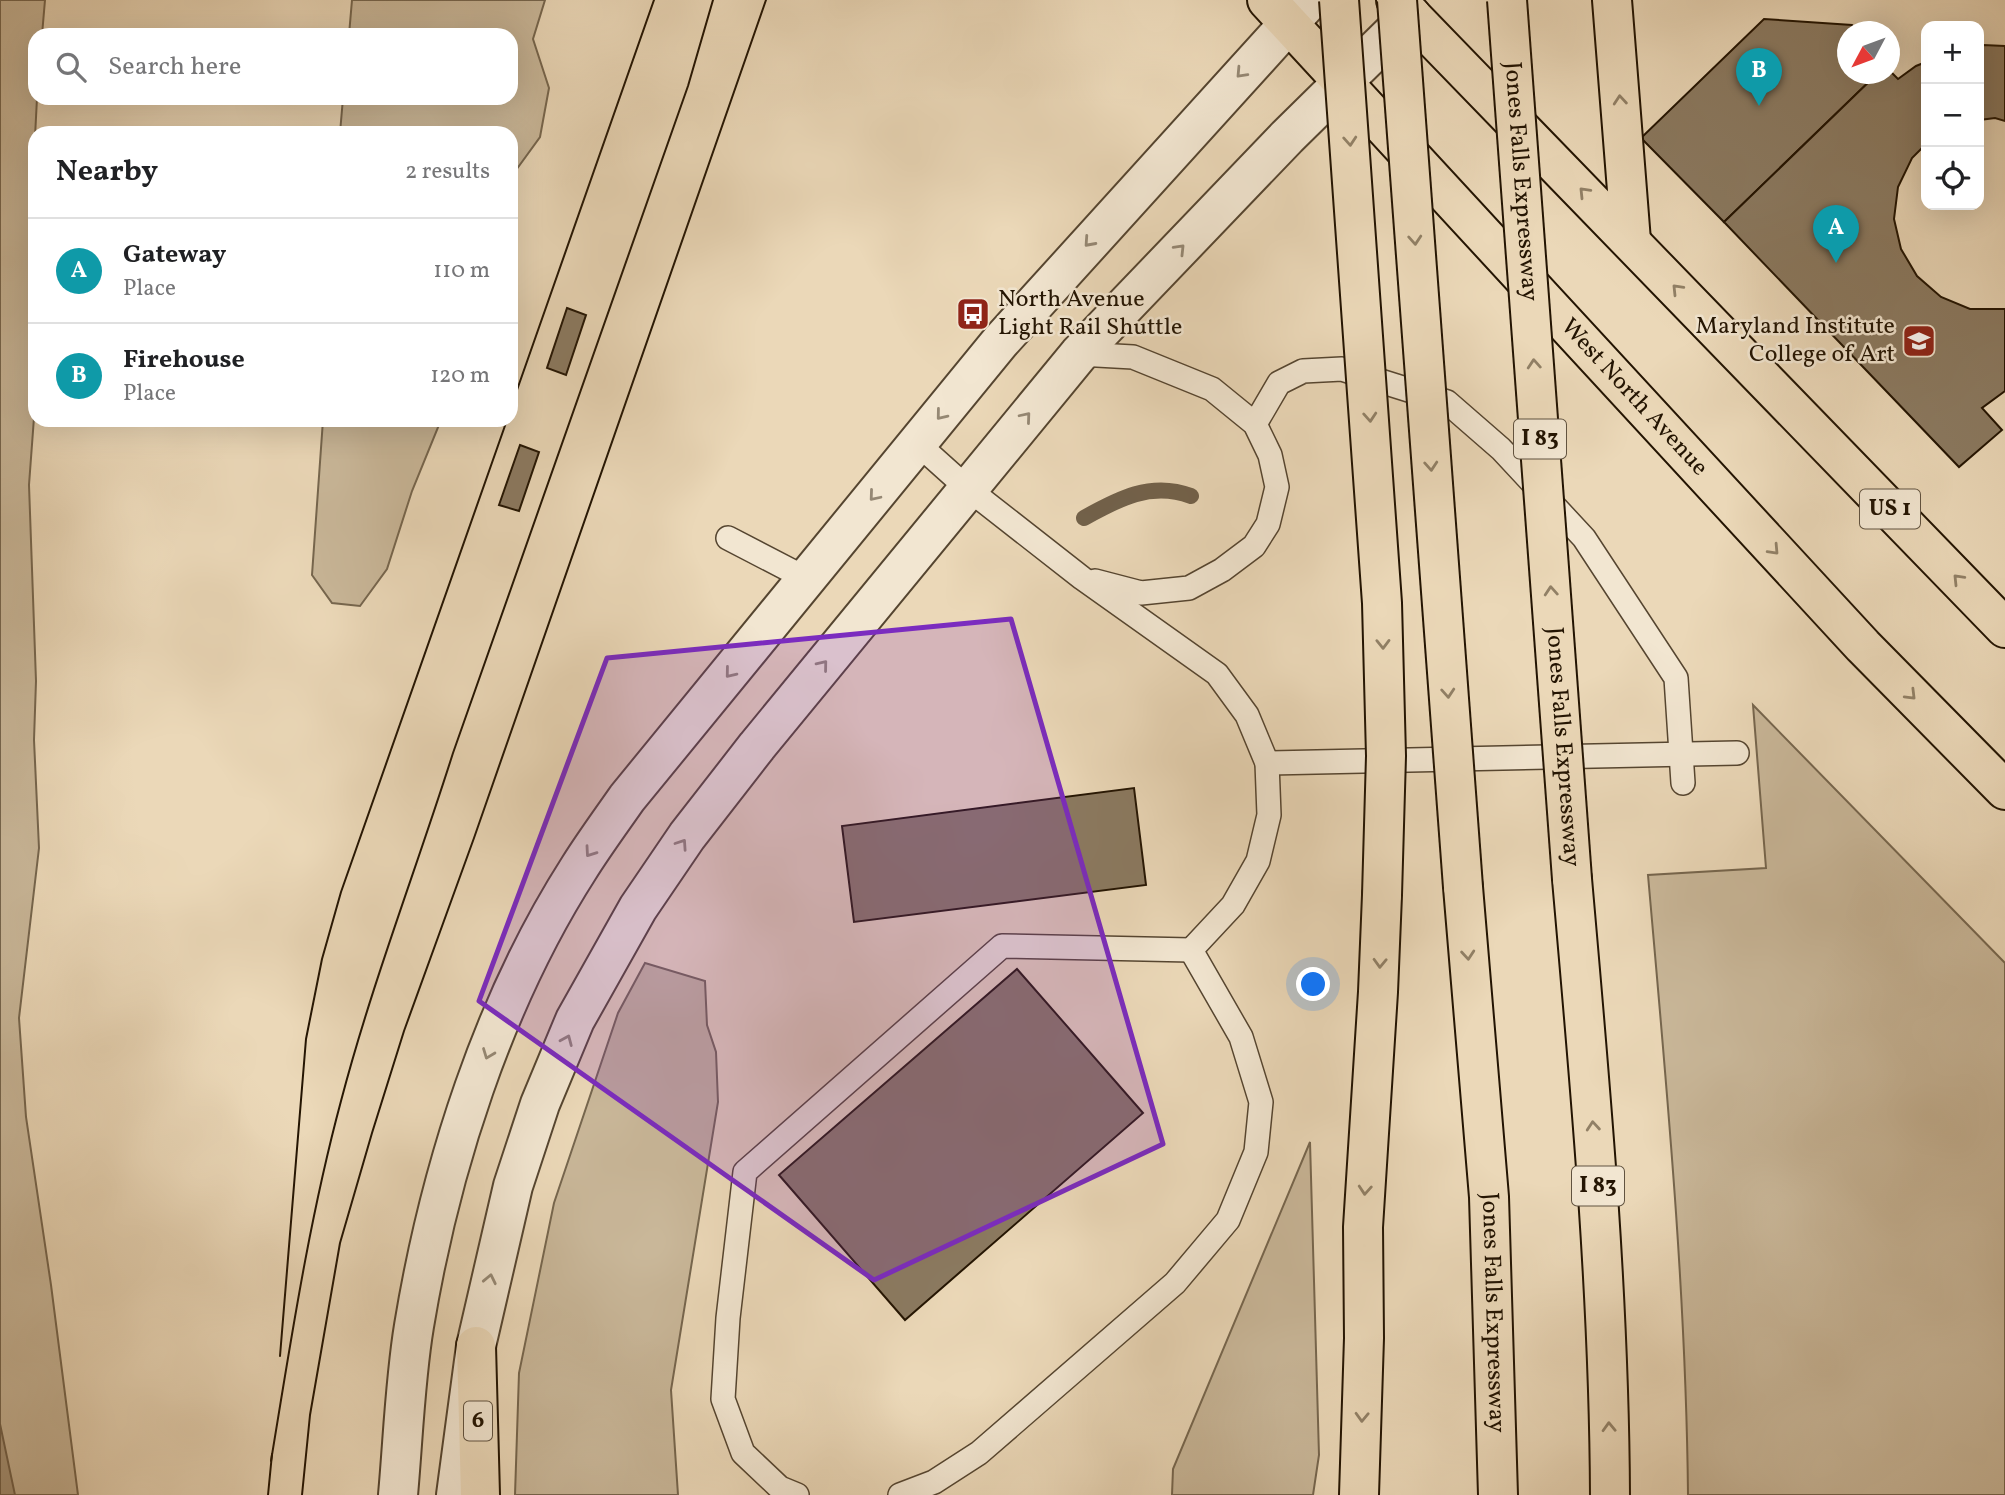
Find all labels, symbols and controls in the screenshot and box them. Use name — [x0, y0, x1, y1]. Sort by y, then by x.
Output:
north arrow — [1837, 21, 1900, 84]
map controls — [1921, 21, 1984, 210]
button: + — [1921, 21, 1984, 84]
search box — [28, 28, 518, 105]
icon: search — [52, 48, 90, 86]
pin: B — [1736, 48, 1782, 106]
text: Search here — [108, 49, 241, 85]
street label: Jones Falls Expressway — [1495, 60, 1546, 303]
one-way arrow — [1237, 65, 1250, 78]
button: − — [1921, 84, 1984, 147]
one-way arrow — [1613, 94, 1628, 105]
one-way arrow — [1342, 136, 1357, 147]
button: locate — [1921, 147, 1984, 210]
text: Nearby — [56, 151, 158, 193]
text: 2 results — [405, 156, 490, 188]
one-way arrow — [1579, 188, 1592, 201]
pin: A — [1813, 205, 1859, 263]
one-way arrow — [1085, 234, 1097, 247]
one-way arrow — [1407, 234, 1422, 245]
text: Gateway — [123, 237, 226, 273]
one-way arrow — [1171, 244, 1184, 257]
text: A — [71, 255, 87, 287]
text: 110 m — [433, 255, 490, 287]
text: Place — [123, 273, 176, 305]
place label: North Avenue Light Rail Shuttle — [998, 283, 1182, 345]
one-way arrow — [1672, 284, 1685, 297]
bus stop icon: North Avenue Light Rail Shuttle — [954, 295, 992, 333]
place label: Maryland Institute College of Art — [1696, 310, 1895, 372]
street label: West North Avenue — [1552, 311, 1715, 484]
school or university icon: Maryland Institute College of Art — [1900, 322, 1938, 360]
text: Firehouse — [123, 342, 245, 378]
one-way arrow — [1527, 358, 1542, 369]
text: B — [71, 360, 87, 392]
text: 120 m — [430, 360, 490, 392]
text: Place — [123, 378, 176, 410]
one-way arrow — [937, 407, 949, 420]
one-way arrow — [1018, 412, 1030, 425]
one-way arrow — [1362, 412, 1377, 423]
road number: I 83 — [1514, 420, 1566, 458]
one-way arrow — [1424, 461, 1439, 472]
one-way arrow — [870, 488, 882, 501]
road number: US 1 — [1860, 489, 1920, 528]
one-way arrow — [1766, 542, 1778, 555]
one-way arrow — [1953, 574, 1966, 587]
one-way arrow — [1544, 585, 1559, 596]
street label: Jones Falls Expressway — [1536, 626, 1588, 868]
one-way arrow — [1375, 639, 1391, 650]
one-way arrow — [814, 661, 827, 673]
one-way arrow — [726, 664, 738, 677]
one-way arrow — [1903, 686, 1916, 699]
one-way arrow — [1440, 688, 1455, 699]
one-way arrow — [674, 839, 686, 852]
one-way arrow — [585, 844, 598, 857]
one-way arrow — [1460, 950, 1475, 961]
one-way arrow — [1372, 957, 1387, 968]
your location — [1296, 967, 1330, 1001]
one-way arrow — [558, 1034, 572, 1046]
one-way arrow — [483, 1048, 497, 1060]
one-way arrow — [1586, 1120, 1601, 1132]
road number: I 83 — [1572, 1166, 1624, 1205]
one-way arrow — [1358, 1185, 1373, 1196]
street label: Jones Falls Expressway — [1472, 1191, 1513, 1433]
one-way arrow — [482, 1273, 497, 1285]
road number: 6 — [464, 1402, 492, 1440]
one-way arrow — [1354, 1412, 1370, 1423]
one-way arrow — [1602, 1421, 1617, 1432]

